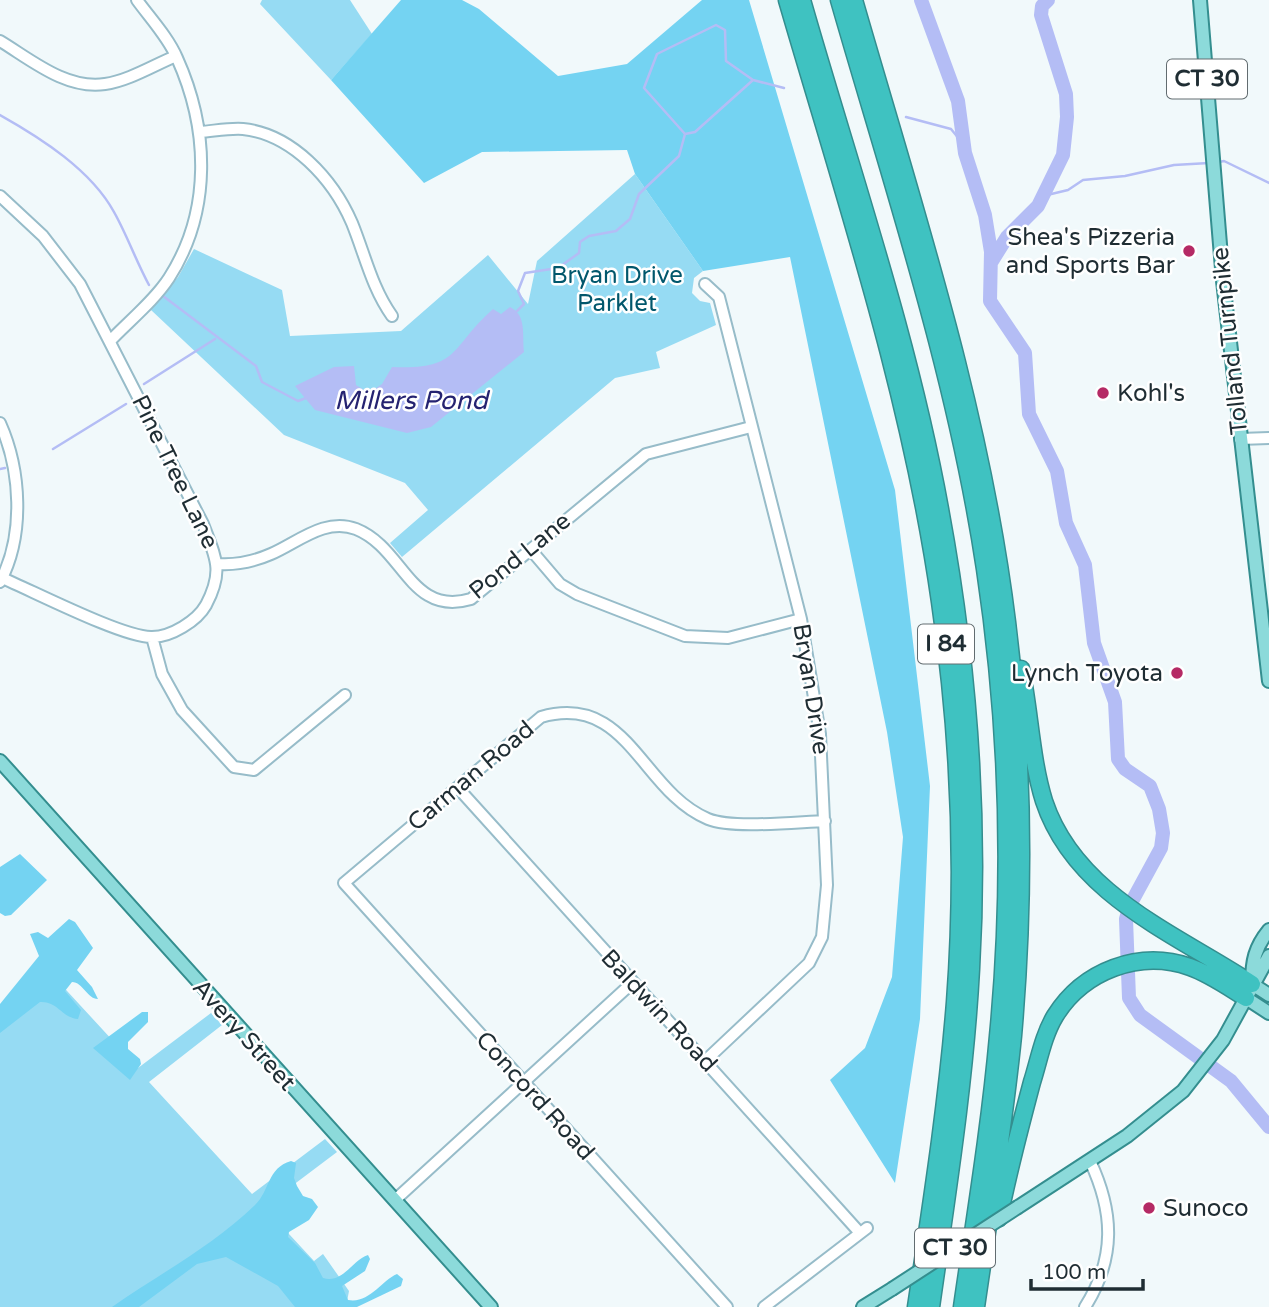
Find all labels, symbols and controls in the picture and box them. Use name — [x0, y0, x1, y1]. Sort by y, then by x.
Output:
road number: CT 30 — [1167, 60, 1247, 99]
place label: Shea's Pizzeria and Sports Bar — [1006, 223, 1176, 280]
marker: Shea's Pizzeria and Sports Bar — [1181, 243, 1197, 259]
street label: Tolland Turnpike — [1206, 246, 1254, 436]
park label: Bryan Drive Parklet — [551, 261, 683, 318]
place label: Kohl's — [1117, 379, 1185, 408]
water label: Millers Pond — [334, 385, 490, 416]
marker: Kohl's — [1095, 385, 1111, 401]
street label: Pine Tree Lane — [125, 390, 225, 554]
street label: Pond Lane — [464, 506, 576, 606]
street label: Bryan Drive — [786, 622, 836, 756]
road number: I 84 — [918, 624, 974, 664]
place label: Lynch Toyota — [1011, 659, 1163, 688]
marker: Lynch Toyota — [1169, 665, 1185, 681]
street label: Carman Road — [402, 715, 540, 837]
street label: Baldwin Road — [595, 944, 723, 1078]
street label: Avery Street — [186, 973, 302, 1097]
street label: Concord Road — [470, 1026, 600, 1166]
place label: Sunoco — [1163, 1194, 1249, 1223]
marker: Sunoco — [1141, 1200, 1157, 1216]
road number: CT 30 — [915, 1228, 995, 1268]
scale bar — [1031, 1248, 1143, 1292]
text: 100 m — [1042, 1260, 1106, 1285]

